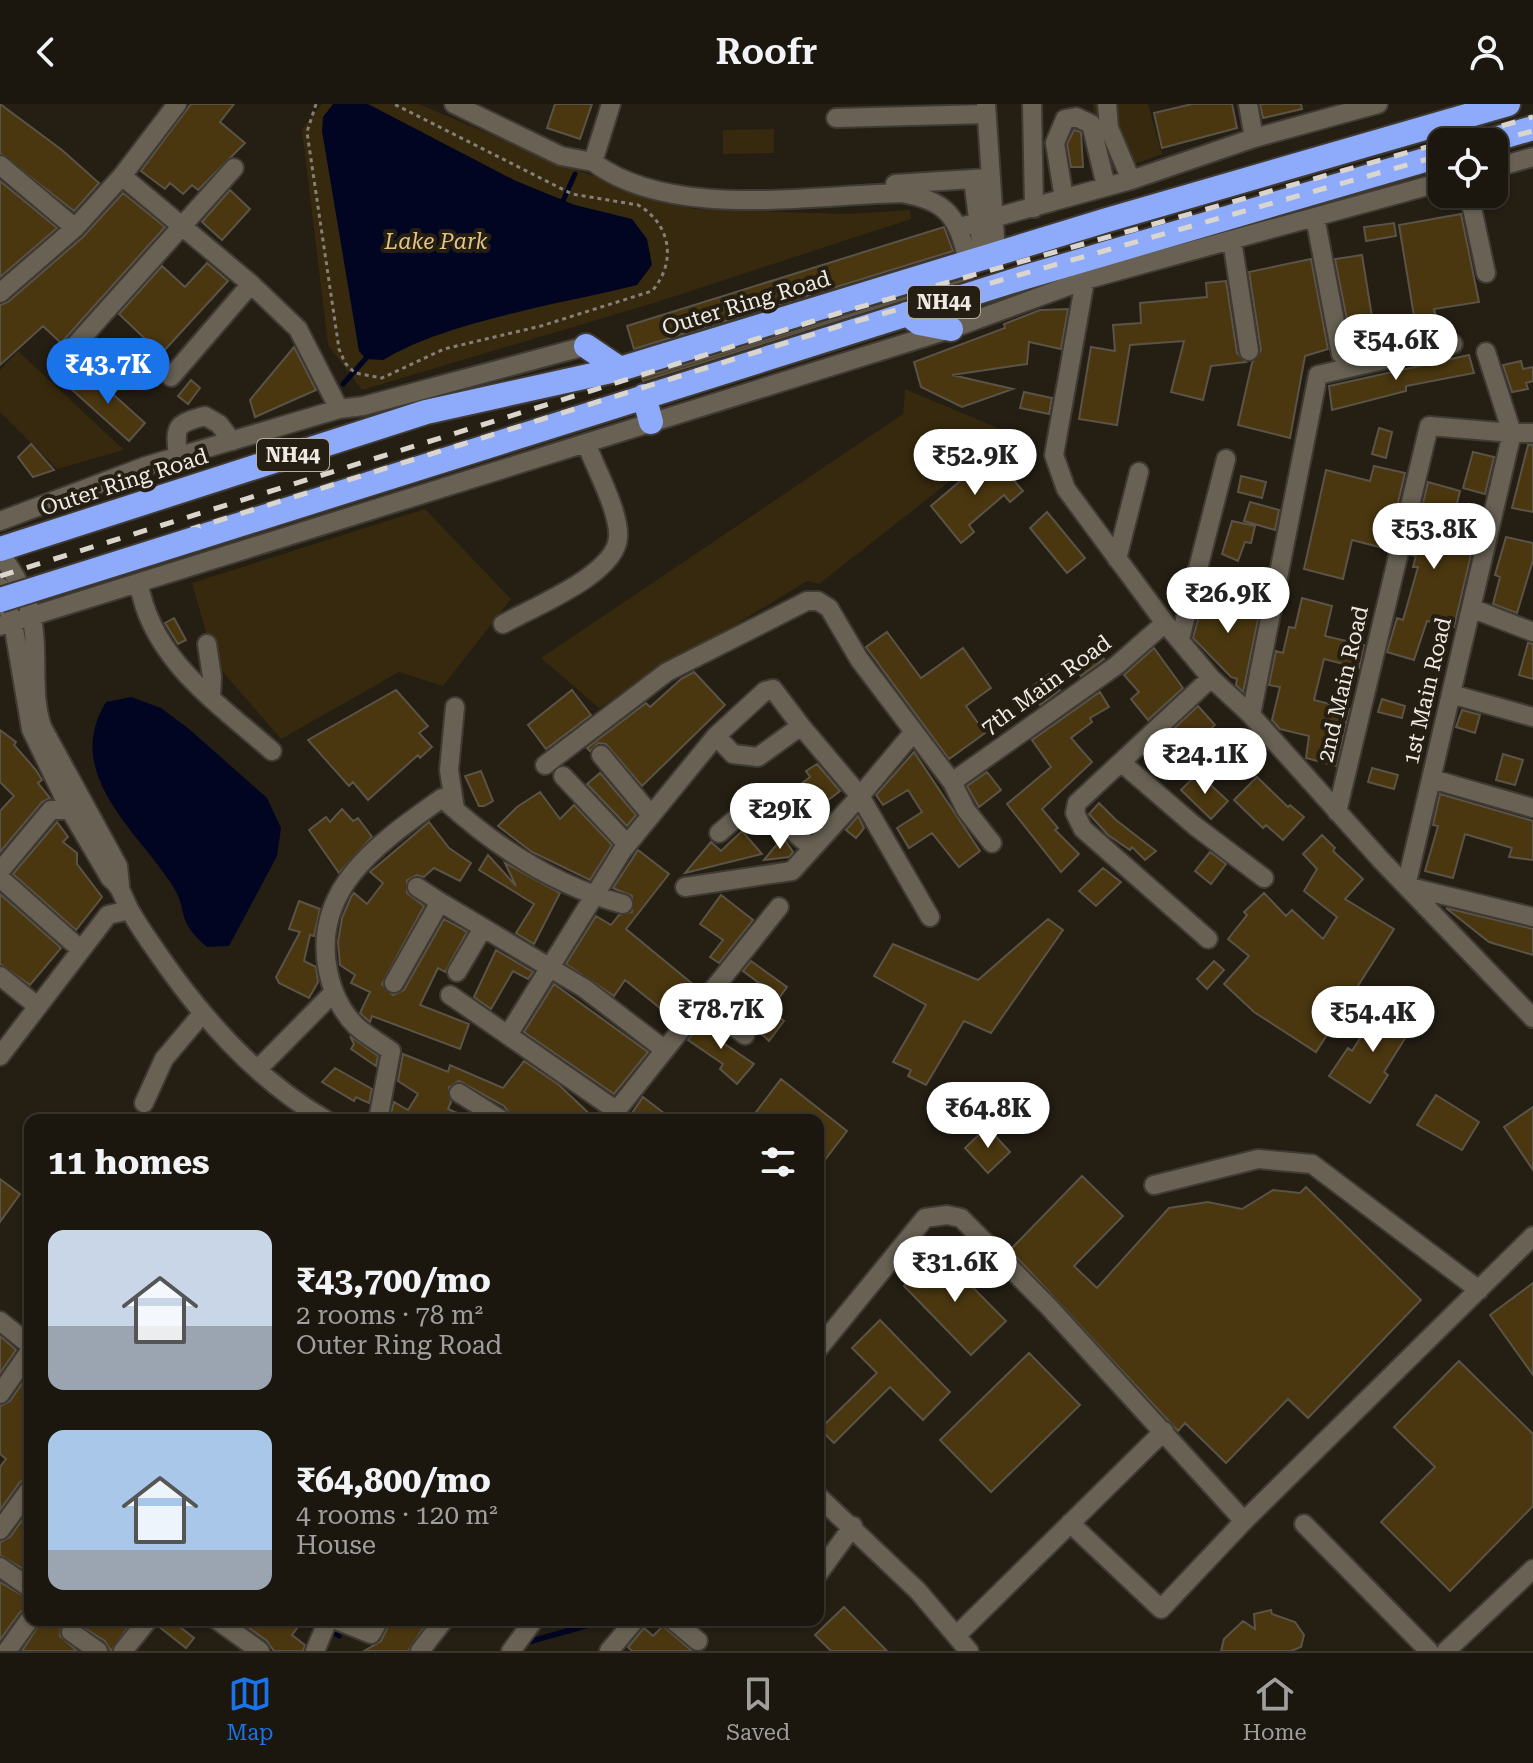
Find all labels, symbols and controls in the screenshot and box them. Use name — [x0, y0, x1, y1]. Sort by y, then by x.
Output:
icon: back — [24, 30, 68, 74]
icon: person — [1465, 30, 1509, 74]
text: Roofr — [716, 31, 817, 73]
map controls — [1428, 128, 1508, 208]
button: locate — [1428, 128, 1508, 208]
park label: Lake Park — [383, 229, 488, 254]
street label: Outer Ring Road — [659, 266, 833, 340]
road number: NH44 — [908, 286, 980, 318]
pin: ₹54.6K — [1331, 314, 1461, 382]
text: ₹54.6K — [1353, 325, 1439, 355]
pin: ₹43.7K — [43, 338, 173, 406]
text: ₹43.7K — [65, 349, 151, 379]
pin: ₹52.9K — [910, 429, 1040, 497]
road number: NH44 — [257, 439, 329, 471]
text: ₹52.9K — [932, 440, 1018, 470]
street label: Outer Ring Road — [37, 443, 211, 521]
pin: ₹53.8K — [1369, 503, 1499, 571]
text: ₹53.8K — [1391, 514, 1477, 544]
pin: ₹26.9K — [1163, 567, 1293, 635]
text: ₹26.9K — [1185, 578, 1271, 608]
street label: 2nd Main Road — [1313, 603, 1373, 765]
street label: 1st Main Road — [1398, 615, 1456, 767]
street label: 7th Main Road — [976, 630, 1116, 740]
pin: ₹24.1K — [1140, 728, 1270, 796]
text: ₹24.1K — [1162, 739, 1248, 769]
pin: ₹29K — [733, 783, 827, 851]
text: ₹29K — [748, 794, 812, 824]
pin: ₹78.7K — [656, 983, 786, 1051]
pin: ₹54.4K — [1308, 986, 1438, 1054]
text: ₹78.7K — [678, 994, 764, 1024]
text: ₹54.4K — [1330, 997, 1416, 1027]
pin: ₹64.8K — [923, 1082, 1053, 1150]
text: ₹64.8K — [945, 1093, 1031, 1123]
icon: filters — [756, 1140, 800, 1184]
text: 11 homes — [48, 1142, 210, 1182]
pin: ₹31.6K — [890, 1236, 1020, 1304]
text: ₹31.6K — [912, 1247, 998, 1277]
text: ₹43,700/mo — [296, 1260, 491, 1300]
icon: home — [112, 1262, 208, 1358]
text: 2 rooms · 78 m² — [296, 1300, 483, 1330]
text: Outer Ring Road — [296, 1330, 502, 1360]
text: ₹64,800/mo — [296, 1460, 491, 1500]
icon: home — [112, 1462, 208, 1558]
text: 4 rooms · 120 m² — [296, 1500, 498, 1530]
text: House — [296, 1530, 376, 1560]
tab: Map — [226, 1672, 273, 1745]
tab: Saved — [726, 1672, 790, 1745]
tab: Home — [1243, 1672, 1307, 1745]

